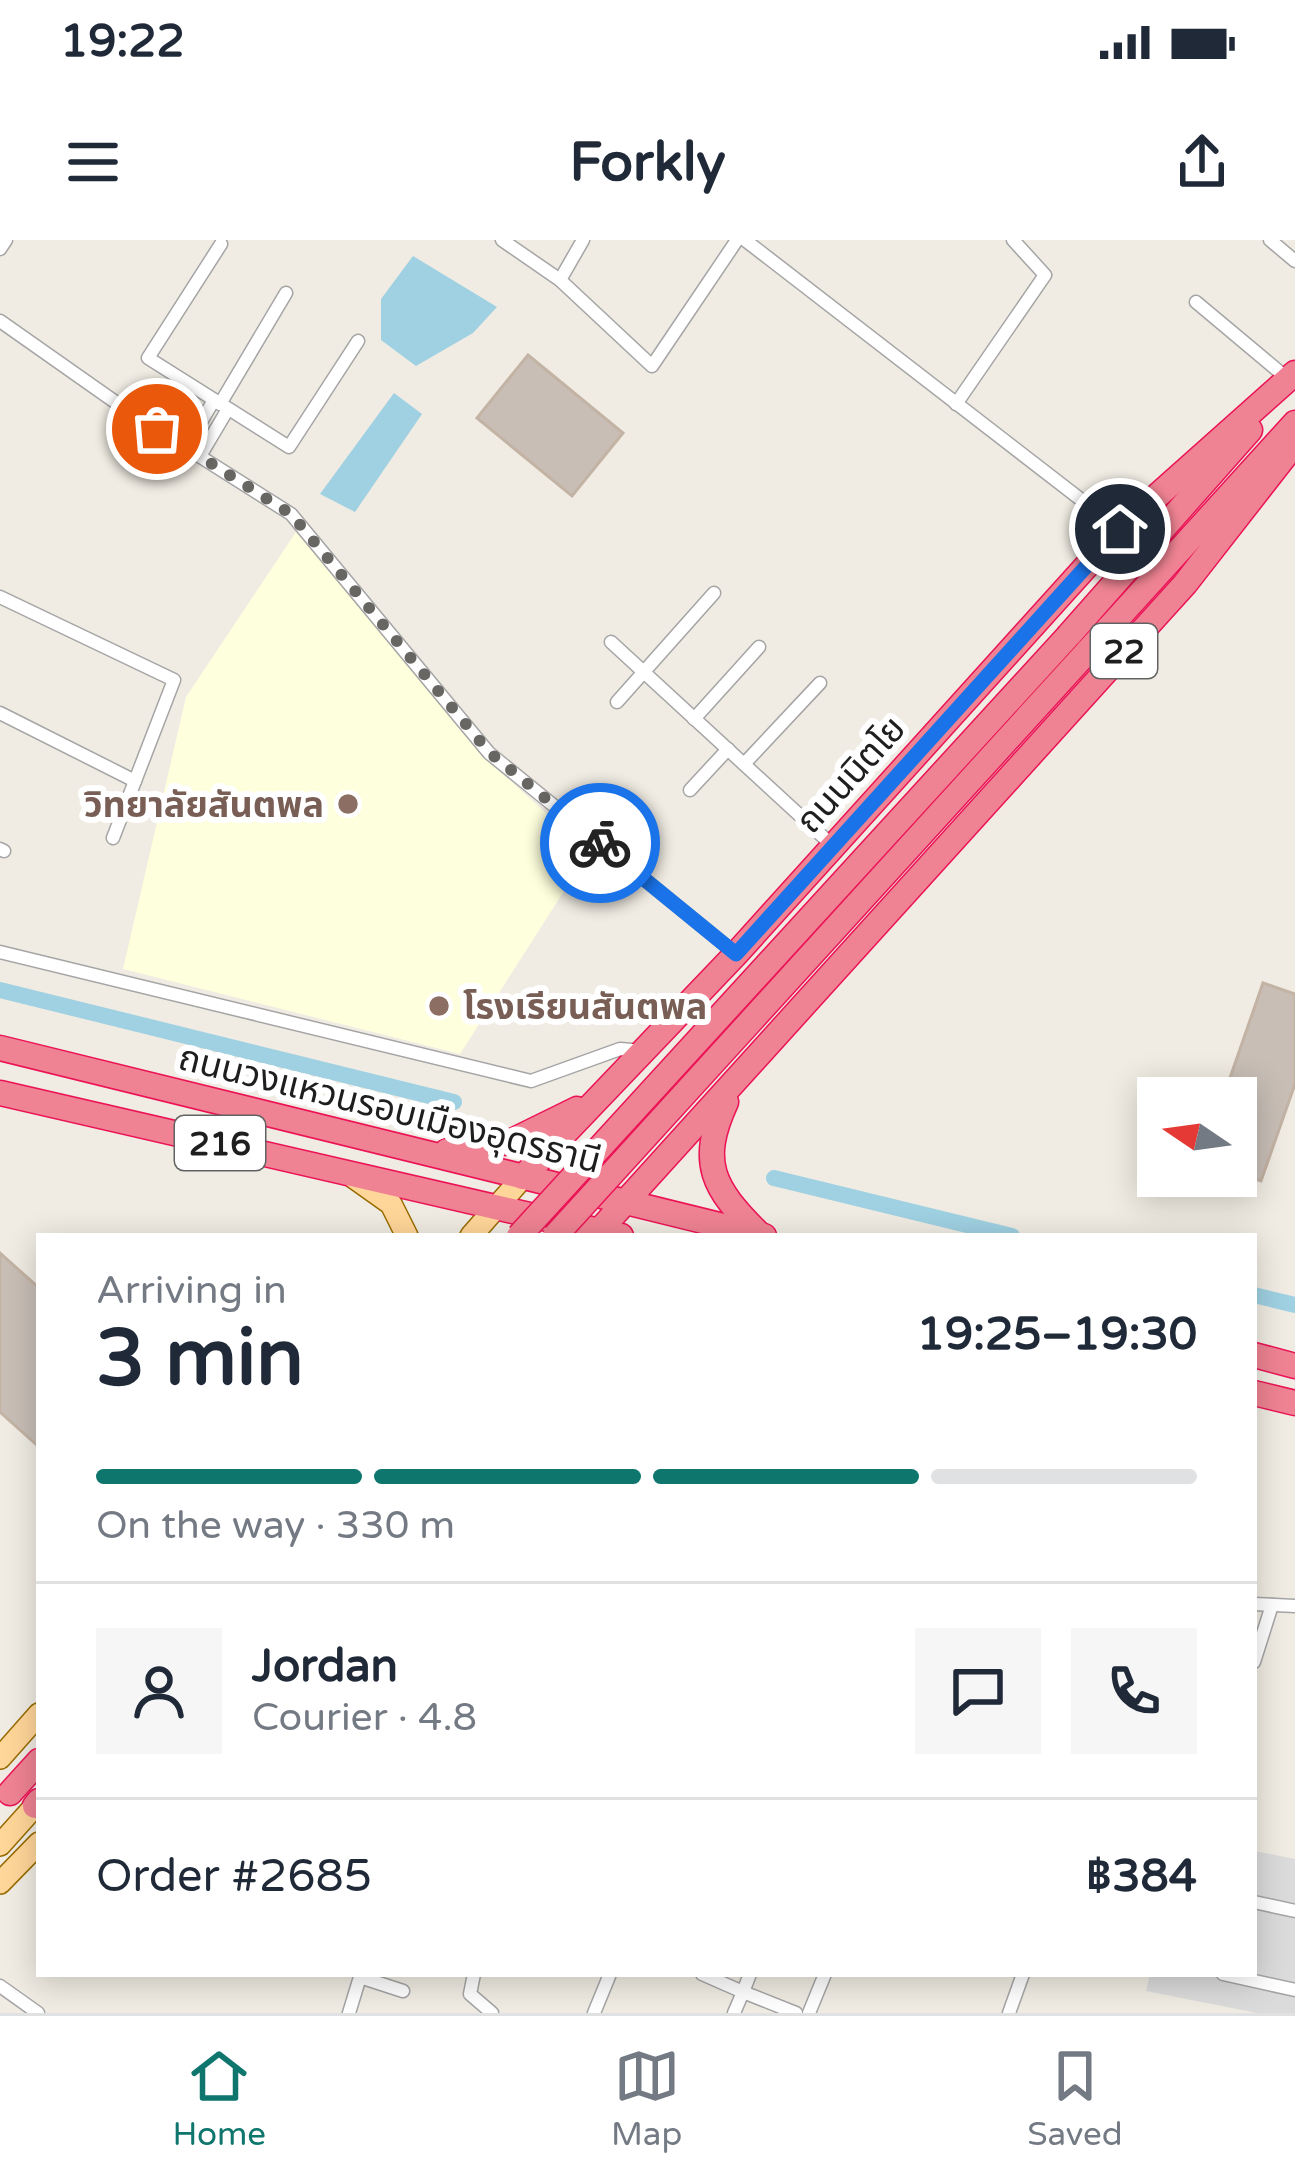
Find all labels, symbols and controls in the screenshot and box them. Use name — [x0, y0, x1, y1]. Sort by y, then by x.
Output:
text: 19:22 — [60, 15, 185, 69]
icon: menu — [60, 129, 126, 195]
icon: share — [1169, 129, 1235, 195]
text: Forkly — [569, 130, 726, 195]
pin — [106, 378, 208, 480]
icon: bag — [124, 396, 190, 462]
pin — [1069, 478, 1171, 580]
icon: home — [1087, 496, 1153, 562]
road number: 22 — [1091, 624, 1157, 678]
street label: ถนนนิตโย — [788, 708, 915, 842]
courier — [540, 783, 660, 903]
place label: วิทยาลัยสันตพล — [83, 784, 324, 827]
marker: วิทยาลัยสันตพล — [335, 791, 361, 817]
icon: bike — [567, 810, 633, 876]
place label: โรงเรียนสันตพล — [463, 986, 707, 1029]
marker: โรงเรียนสันตพล — [426, 993, 452, 1019]
street label: ถนนวงแหวนรอบเมืองอุดรธานี — [174, 1036, 605, 1183]
north arrow — [1137, 1077, 1257, 1197]
map controls — [1137, 1077, 1257, 1197]
road number: 216 — [175, 1116, 265, 1170]
text: Arriving in — [96, 1267, 287, 1314]
text: 19:25–19:30 — [917, 1308, 1197, 1362]
text: 3 min — [96, 1312, 304, 1406]
text: On the way · 330 m — [96, 1502, 455, 1549]
button: person — [96, 1628, 222, 1754]
button: chat — [915, 1628, 1041, 1754]
button: phone — [1071, 1628, 1197, 1754]
text: Jordan — [252, 1640, 398, 1694]
text: Courier · 4.8 — [252, 1694, 477, 1741]
text: Order #2685 — [96, 1850, 372, 1904]
text: ฿384 — [1086, 1850, 1197, 1904]
tab: Home — [172, 2043, 266, 2154]
tab: Map — [611, 2043, 682, 2154]
tab: Saved — [1027, 2043, 1123, 2154]

